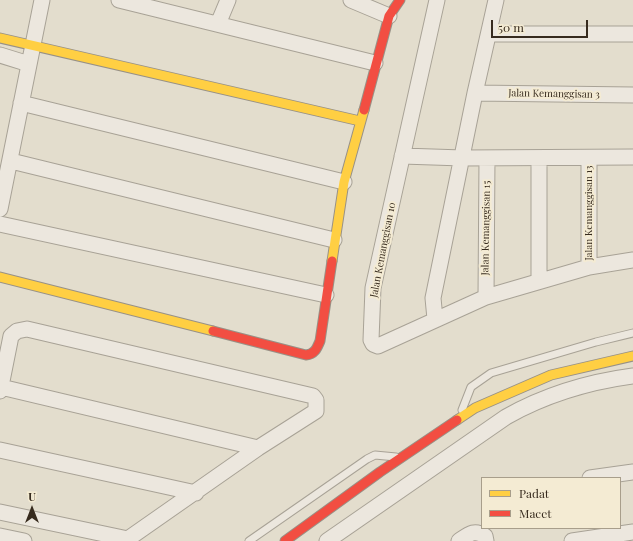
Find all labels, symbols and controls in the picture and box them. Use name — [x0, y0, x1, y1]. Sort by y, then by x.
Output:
scale bar — [493, 12, 590, 38]
text: 50 m — [498, 19, 524, 35]
street label: Jalan Kemanggisan 3 — [508, 87, 600, 101]
street label: Jalan Kemanggisan 13 — [583, 165, 595, 261]
street label: Jalan Kemanggisan 15 — [479, 181, 493, 275]
street label: Jalan Kemanggisan 10 — [368, 201, 398, 299]
legend — [481, 477, 621, 529]
text: Padat — [519, 485, 549, 501]
north arrow — [12, 489, 52, 529]
text: U — [28, 489, 36, 504]
text: Macet — [519, 505, 552, 521]

